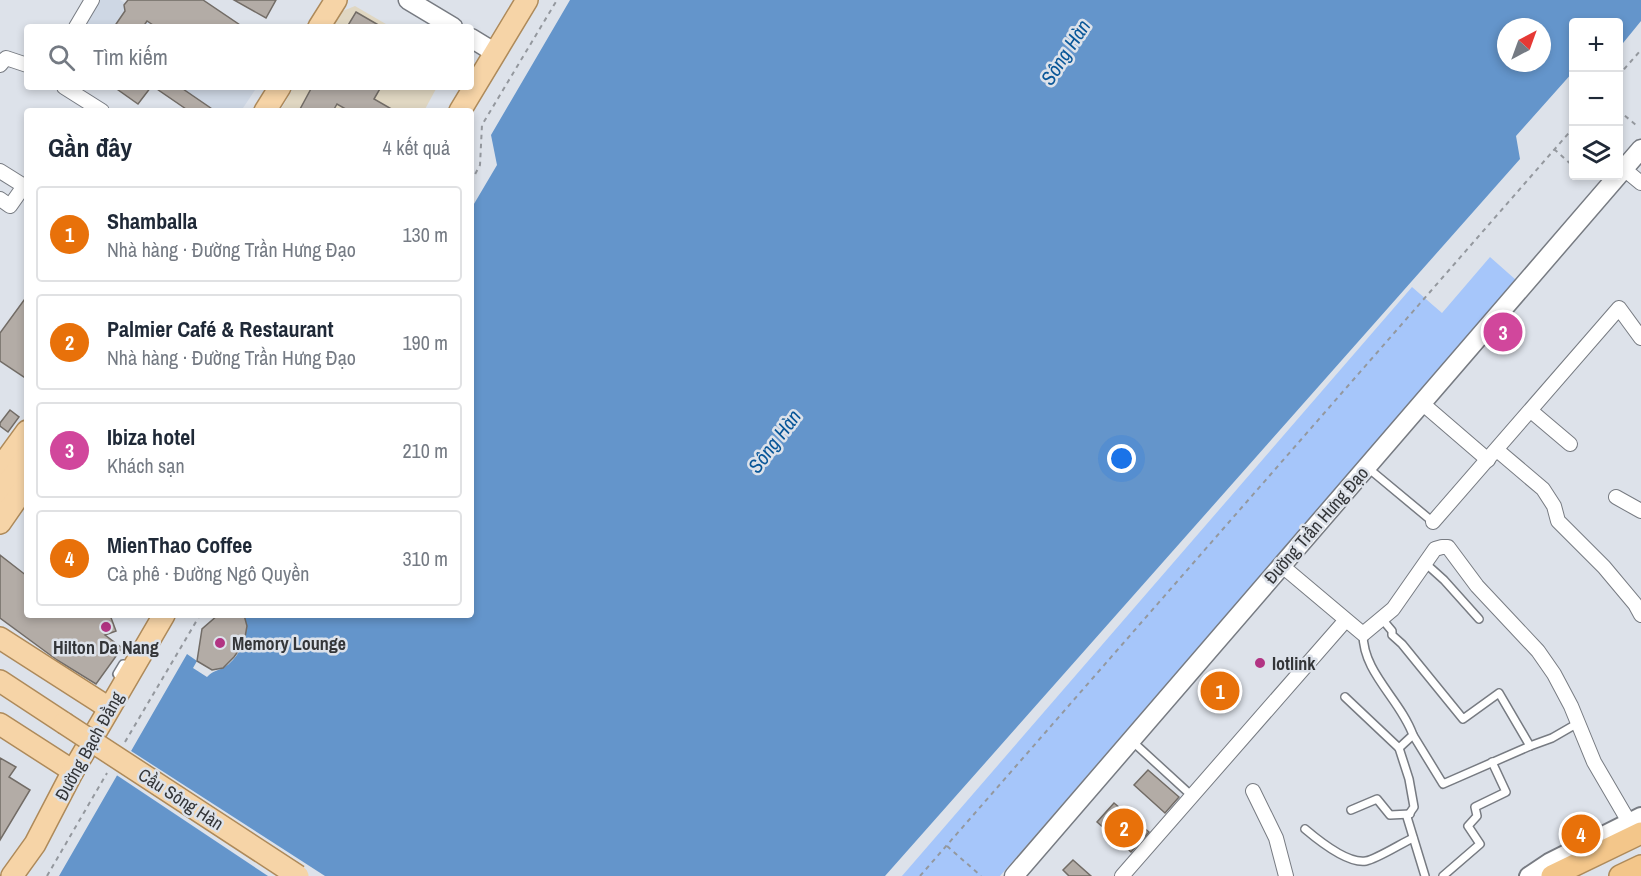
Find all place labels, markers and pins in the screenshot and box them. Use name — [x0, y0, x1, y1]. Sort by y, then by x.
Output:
pin: 3 — [1484, 310, 1522, 354]
marker: Hilton Da Nang — [99, 620, 113, 634]
place label: Memory Lounge — [232, 631, 346, 656]
place label: Hilton Da Nang — [53, 635, 159, 660]
marker: Memory Lounge — [213, 636, 227, 650]
place label: Iotlink — [1272, 651, 1316, 676]
marker: Iotlink — [1253, 656, 1267, 670]
pin: 1 — [1200, 668, 1240, 714]
pin: 2 — [1104, 806, 1144, 850]
pin: 4 — [1562, 812, 1600, 856]

